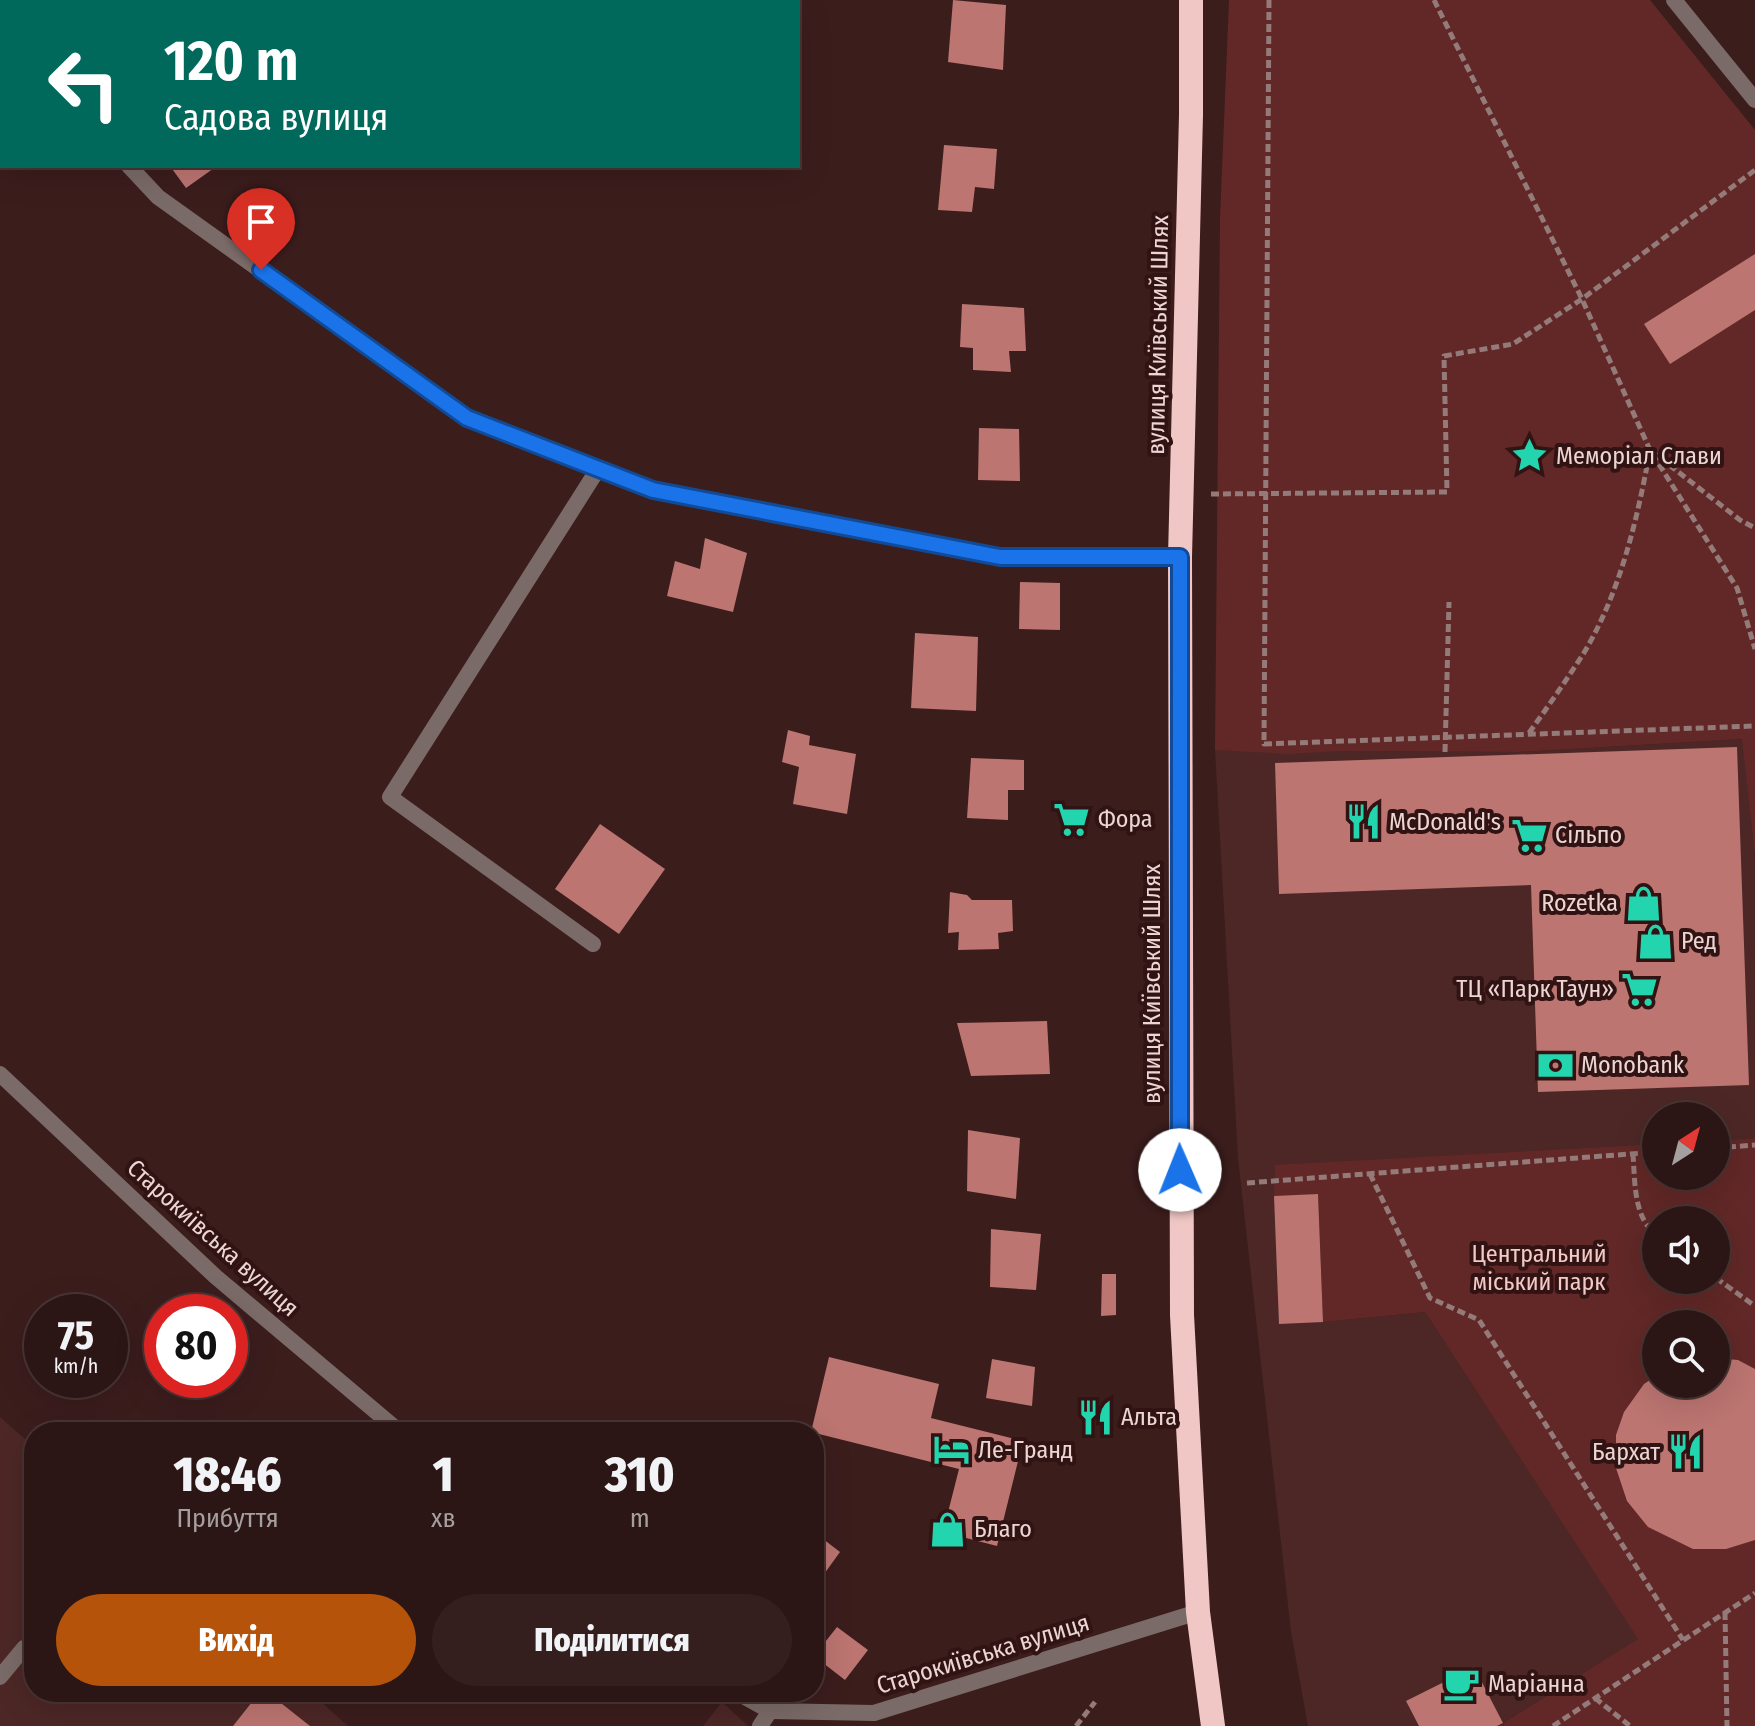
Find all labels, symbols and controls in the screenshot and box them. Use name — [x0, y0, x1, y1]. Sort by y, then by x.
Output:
text: 120 m — [164, 28, 299, 95]
icon: left — [32, 32, 136, 136]
text: Садова вулиця — [164, 96, 388, 140]
pin — [227, 188, 295, 270]
icon: arrive — [239, 200, 283, 244]
street label: вулиця Київський Шлях — [1142, 214, 1174, 455]
place icon: Mеморіал Слави — [1511, 437, 1549, 475]
place label: Mеморіал Слави — [1556, 442, 1722, 470]
supermarket icon: Фора — [1053, 800, 1091, 838]
restaurant icon: McDonald's — [1344, 803, 1382, 841]
place label: Фора — [1098, 805, 1153, 833]
place label: McDonald's — [1389, 808, 1501, 836]
supermarket icon: Сільпо — [1510, 816, 1548, 854]
place label: Сільпо — [1555, 821, 1622, 849]
street label: вулиця Київський Шлях — [1138, 864, 1166, 1104]
shop icon: Rozetka — [1625, 884, 1663, 922]
place label: Rozetka — [1541, 889, 1618, 917]
shop icon: Ред — [1636, 922, 1674, 960]
place label: Ред — [1681, 927, 1717, 955]
supermarket icon: ТЦ «Парк Таун» — [1621, 970, 1659, 1008]
place label: ТЦ «Парк Таун» — [1456, 975, 1614, 1003]
bank icon: Monobank — [1536, 1046, 1574, 1084]
place label: Monobank — [1581, 1051, 1685, 1079]
north arrow — [1642, 1102, 1730, 1190]
map controls — [1642, 1102, 1730, 1398]
position arrow — [1138, 1128, 1222, 1212]
street label: Старокиївська вулиця — [122, 1154, 304, 1322]
button: sound — [1642, 1206, 1730, 1294]
park label: Центральний міський парк — [1471, 1240, 1607, 1296]
speed limit sign: 80 — [144, 1294, 248, 1398]
button: search — [1642, 1310, 1730, 1398]
text: 75 — [58, 1312, 94, 1360]
text: km/h — [54, 1354, 98, 1378]
restaurant icon: Альта — [1076, 1398, 1114, 1436]
place label: Альта — [1121, 1403, 1177, 1431]
hotel icon: Ле-Гранд — [933, 1431, 971, 1469]
restaurant icon: Бархат — [1667, 1433, 1705, 1471]
place label: Ле-Гранд — [978, 1436, 1073, 1464]
place label: Бархат — [1592, 1438, 1660, 1466]
text: 18:46 — [173, 1446, 282, 1504]
text: 1 — [433, 1446, 454, 1504]
text: 310 — [605, 1446, 675, 1504]
text: Прибуття — [176, 1503, 279, 1534]
text: хв — [431, 1503, 455, 1534]
text: m — [630, 1503, 650, 1534]
shop icon: Благо — [929, 1510, 967, 1548]
place label: Благо — [974, 1515, 1032, 1543]
button: Вихід — [56, 1594, 416, 1686]
button: Поділитися — [432, 1594, 792, 1686]
street label: Старокиївська вулиця — [873, 1608, 1093, 1700]
cafe icon: Маріанна — [1443, 1665, 1481, 1703]
place label: Маріанна — [1488, 1670, 1585, 1698]

